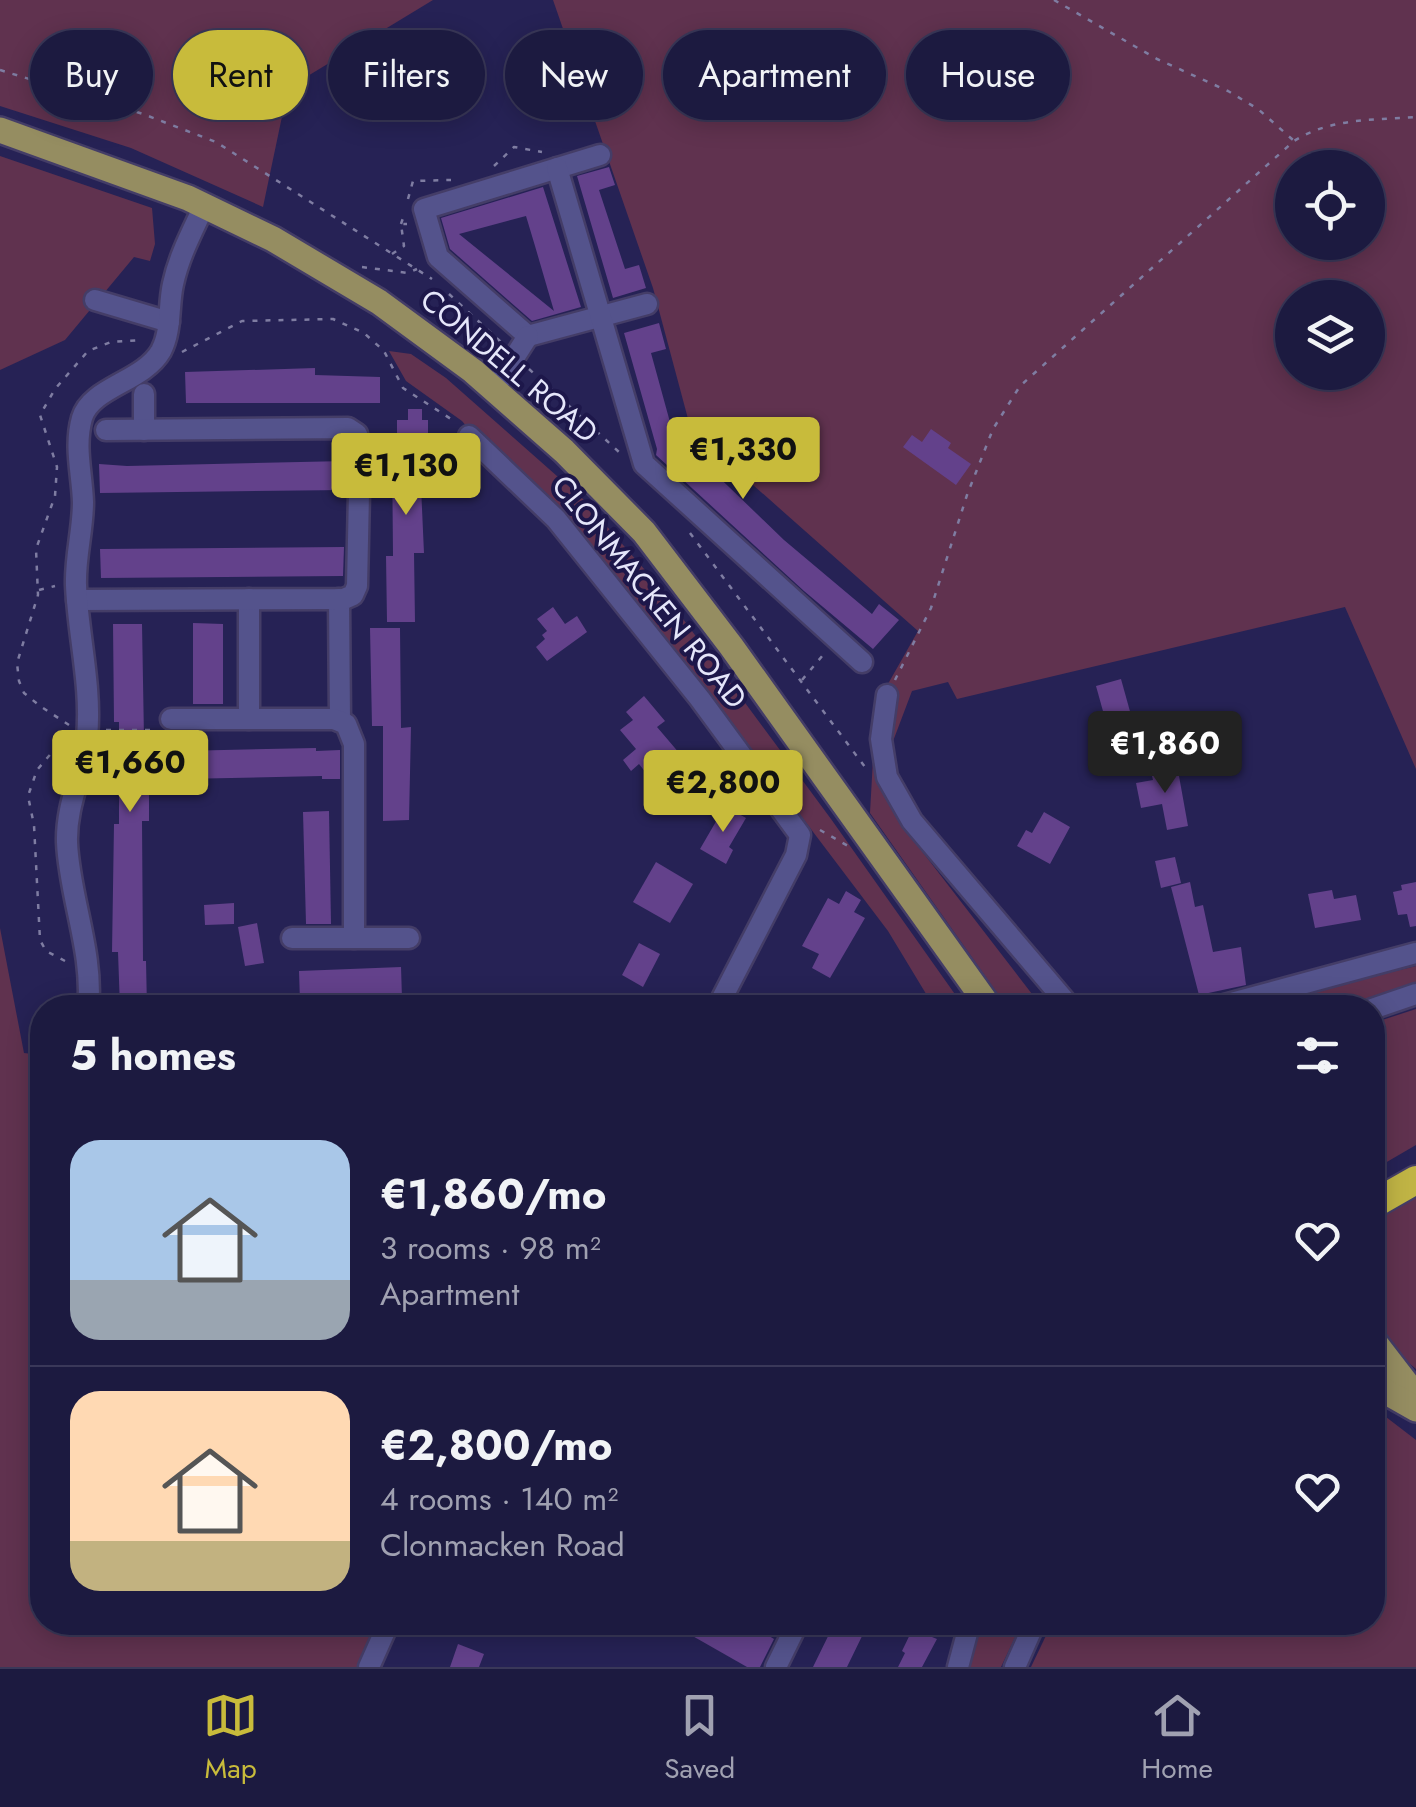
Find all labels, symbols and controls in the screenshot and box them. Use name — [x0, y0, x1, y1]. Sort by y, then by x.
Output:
chip: Buy — [30, 30, 153, 120]
chip: Rent — [173, 30, 308, 120]
chip: Filters — [328, 30, 485, 120]
chip: New — [505, 30, 643, 120]
chip: Apartment — [663, 30, 886, 120]
chip: House — [906, 30, 1070, 120]
map controls — [1275, 150, 1385, 390]
button: locate — [1275, 150, 1385, 260]
street label: CONDELL ROAD — [411, 278, 607, 453]
button: layers — [1275, 280, 1385, 390]
pin: €1,330 — [662, 417, 824, 502]
text: €1,330 — [689, 426, 797, 472]
pin: €1,130 — [325, 433, 487, 518]
text: €1,130 — [354, 442, 458, 488]
street label: CLONMACKEN ROAD — [542, 466, 757, 718]
pin: €1,860 — [1084, 711, 1246, 796]
text: €1,860 — [1110, 720, 1220, 766]
pin: €1,660 — [49, 730, 211, 815]
text: €1,660 — [74, 739, 186, 785]
pin: €2,800 — [642, 750, 804, 835]
text: €2,800 — [666, 759, 780, 805]
text: 5 homes — [70, 1025, 236, 1086]
icon: filters — [1290, 1028, 1345, 1083]
text: €1,860/mo — [380, 1164, 607, 1225]
icon: home — [150, 1180, 270, 1300]
icon: heart — [1290, 1213, 1345, 1268]
text: 3 rooms · 98 m² — [380, 1225, 601, 1271]
text: Apartment — [380, 1271, 519, 1317]
text: €2,800/mo — [380, 1415, 612, 1476]
icon: home — [150, 1431, 270, 1551]
icon: heart — [1290, 1464, 1345, 1519]
text: 4 rooms · 140 m² — [380, 1476, 618, 1522]
text: Clonmacken Road — [380, 1522, 625, 1568]
tab: Map — [203, 1688, 258, 1789]
tab: Saved — [664, 1688, 735, 1789]
tab: Home — [1141, 1688, 1213, 1789]

